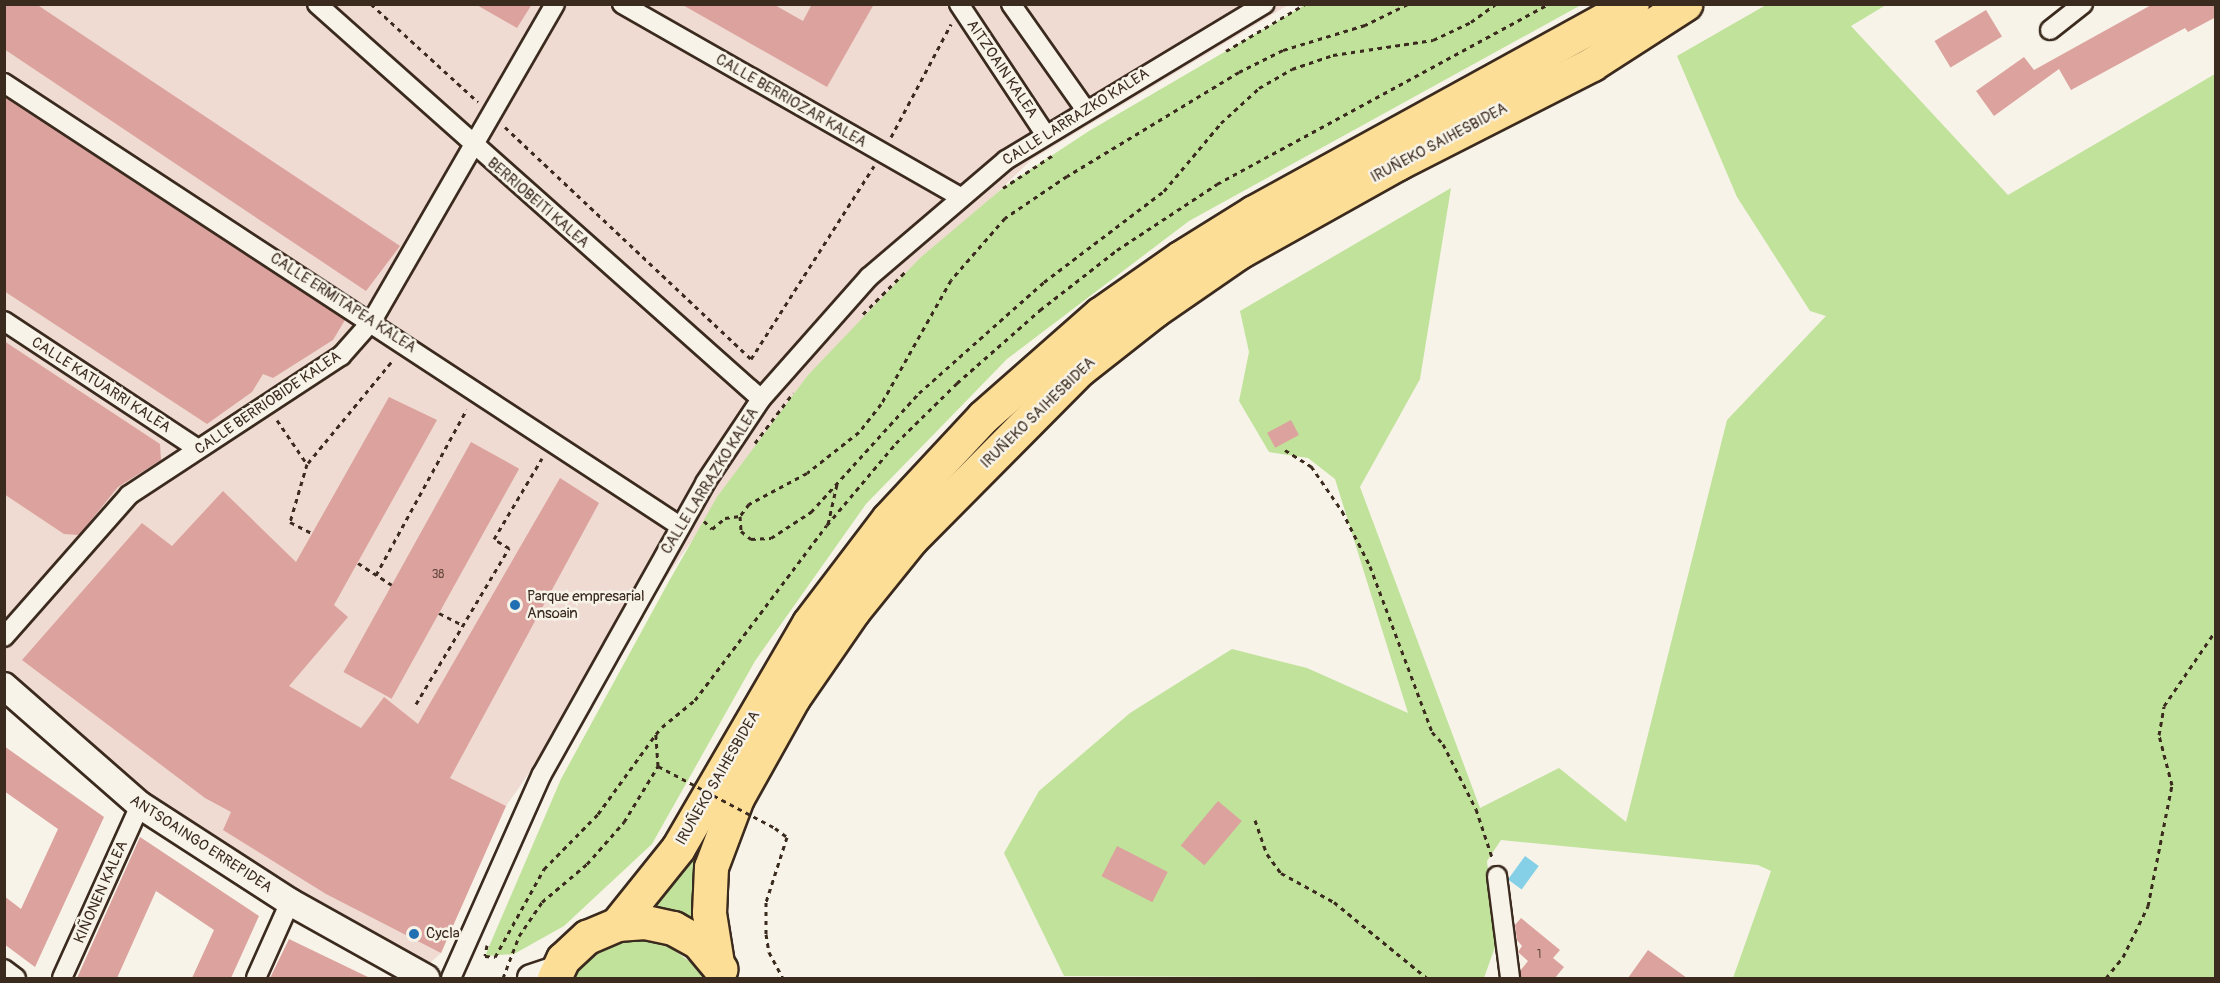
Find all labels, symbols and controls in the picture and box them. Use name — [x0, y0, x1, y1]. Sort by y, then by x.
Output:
street label: AITZOAIN KALEA — [963, 17, 1041, 121]
street label: CALLE BERRIOZAR KALEA — [712, 50, 870, 152]
street label: CALLE LARRAZKO KALEA — [1000, 65, 1152, 169]
street label: IRUÑEKO SAIHESBIDEA — [1368, 99, 1510, 187]
street label: BERRIOBEITI KALEA — [484, 154, 592, 252]
street label: CALLE ERMITAPEA KALEA — [267, 249, 419, 357]
street label: CALLE KATUARRI KALEA — [28, 333, 174, 437]
street label: CALLE BERRIOBIDE KALEA — [192, 347, 344, 459]
street label: IRUÑEKO SAIHESBIDEA — [977, 354, 1099, 472]
street label: CALLE LARRAZKO KALEA — [658, 405, 762, 557]
house number: 38 — [432, 568, 444, 582]
place label: Parque empresarial Ansoain — [527, 587, 645, 622]
marker: Parque empresarial Ansoain — [508, 598, 522, 612]
street label: IRUÑEKO SAIHESBIDEA — [672, 708, 764, 848]
street label: ANTSOAINGO ERREPIDEA — [127, 791, 275, 897]
street label: KIÑONEN KALEA — [70, 838, 132, 946]
place label: Cycla — [426, 925, 460, 943]
marker: Cycla — [407, 927, 421, 941]
house number: 1 — [1537, 948, 1541, 962]

